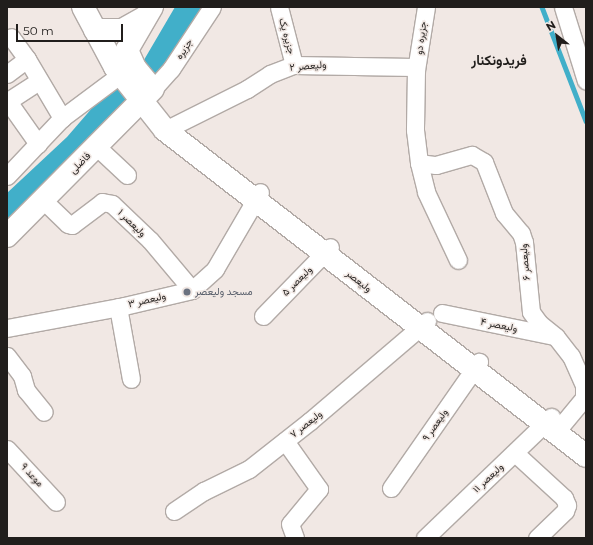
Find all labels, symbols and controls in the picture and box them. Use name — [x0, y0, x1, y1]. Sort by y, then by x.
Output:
scale bar — [18, 16, 125, 42]
north arrow — [537, 16, 577, 56]
street label: جزیره یک — [276, 17, 298, 55]
text: N — [543, 17, 558, 34]
street label: جزیره دو — [413, 21, 429, 55]
text: 50 m — [23, 23, 54, 38]
street label: جزیره — [173, 37, 195, 61]
district label: فریدونکنار — [471, 52, 527, 68]
street label: ولیعصر ۲ — [289, 58, 327, 74]
street label: فاضلی — [67, 150, 93, 176]
street label: ولیعصر ۱ — [115, 207, 149, 239]
street label: ولیعصر ۶ — [517, 243, 533, 281]
street label: ولیعصر ۵ — [279, 263, 315, 299]
street label: ولیعصر — [344, 267, 374, 295]
place label: مسجد ولیعصر — [195, 286, 253, 298]
marker: مسجد ولیعصر — [182, 287, 192, 297]
street label: ولیعصر ۳ — [127, 290, 167, 310]
street label: ولیعصر ۴ — [479, 316, 519, 334]
street label: ولیعصر ۹ — [420, 407, 450, 443]
street label: ولیعصر ۷ — [287, 408, 325, 440]
street label: موعد ۹ — [18, 461, 46, 489]
street label: ولیعصر ۱۱ — [470, 461, 506, 495]

